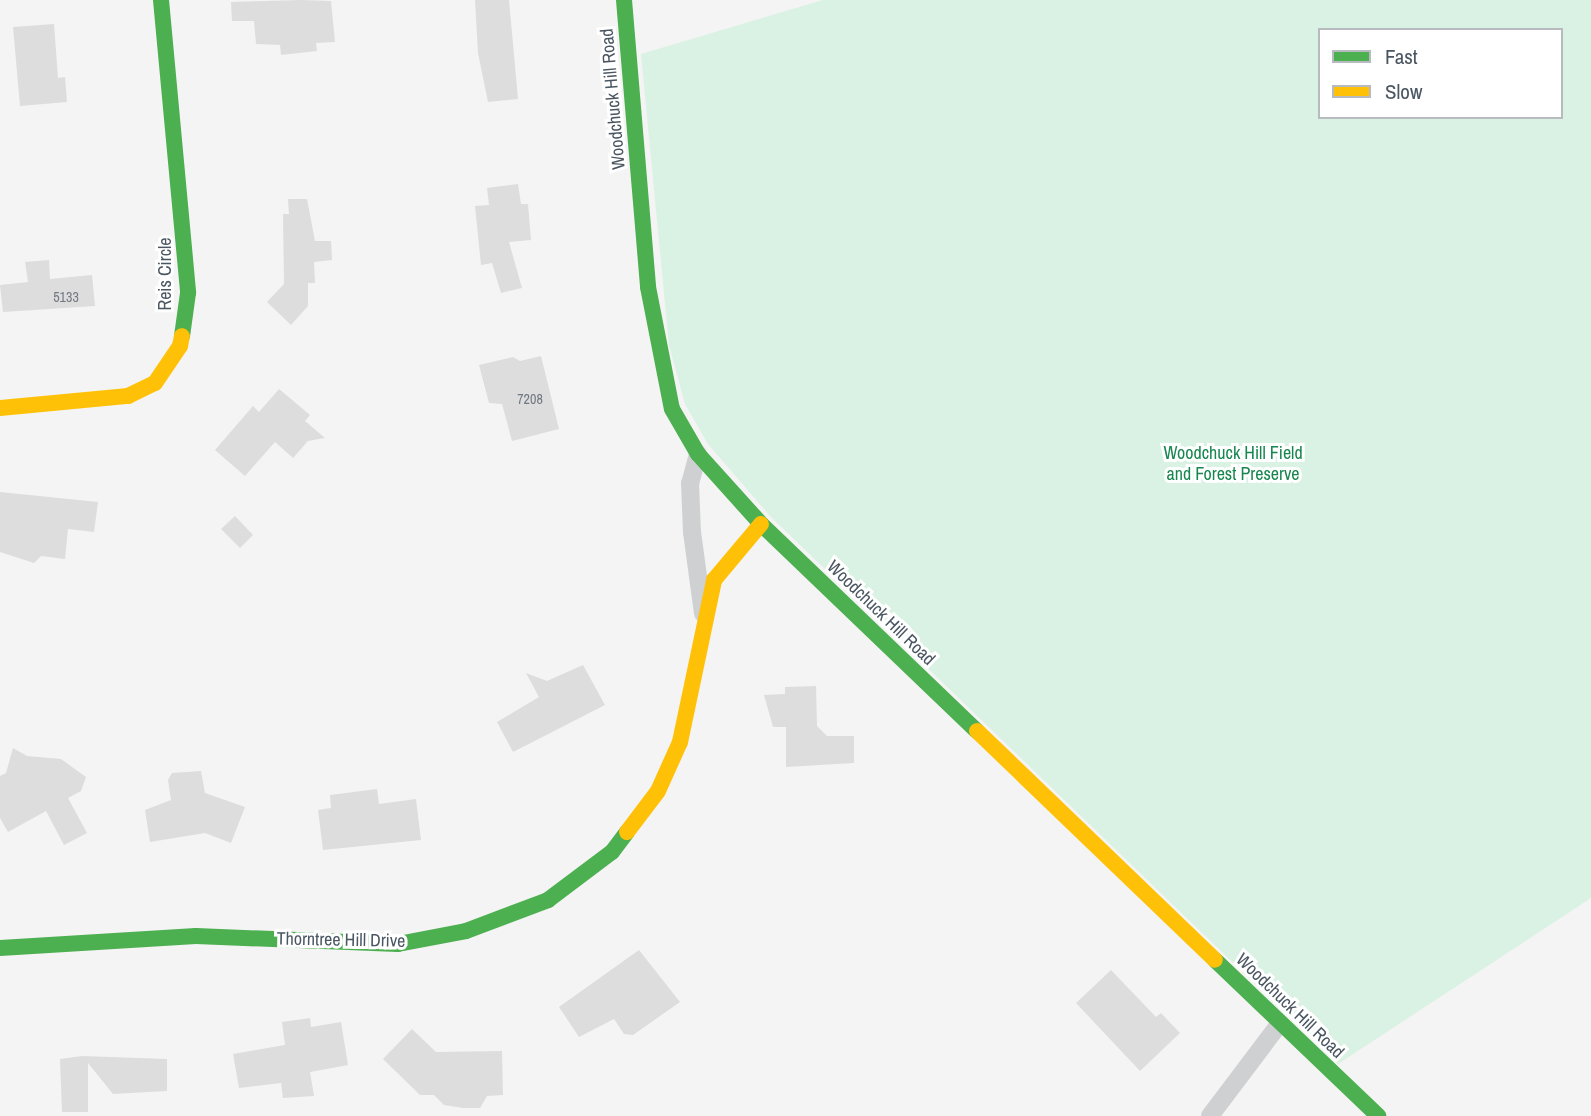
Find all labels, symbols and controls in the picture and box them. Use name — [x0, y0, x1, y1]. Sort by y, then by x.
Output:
street label: Woodchuck Hill Road — [596, 27, 630, 171]
legend — [1318, 28, 1563, 119]
text: Fast — [1385, 42, 1418, 71]
text: Slow — [1385, 77, 1422, 106]
street label: Reis Circle — [154, 238, 176, 310]
house number: 5133 — [53, 289, 79, 305]
house number: 7208 — [517, 391, 543, 407]
park label: Woodchuck Hill Field and Forest Preserve — [1163, 443, 1303, 486]
street label: Woodchuck Hill Road — [823, 556, 939, 670]
street label: Thorntree Hill Drive — [276, 928, 406, 952]
street label: Woodchuck Hill Road — [1232, 949, 1348, 1063]

